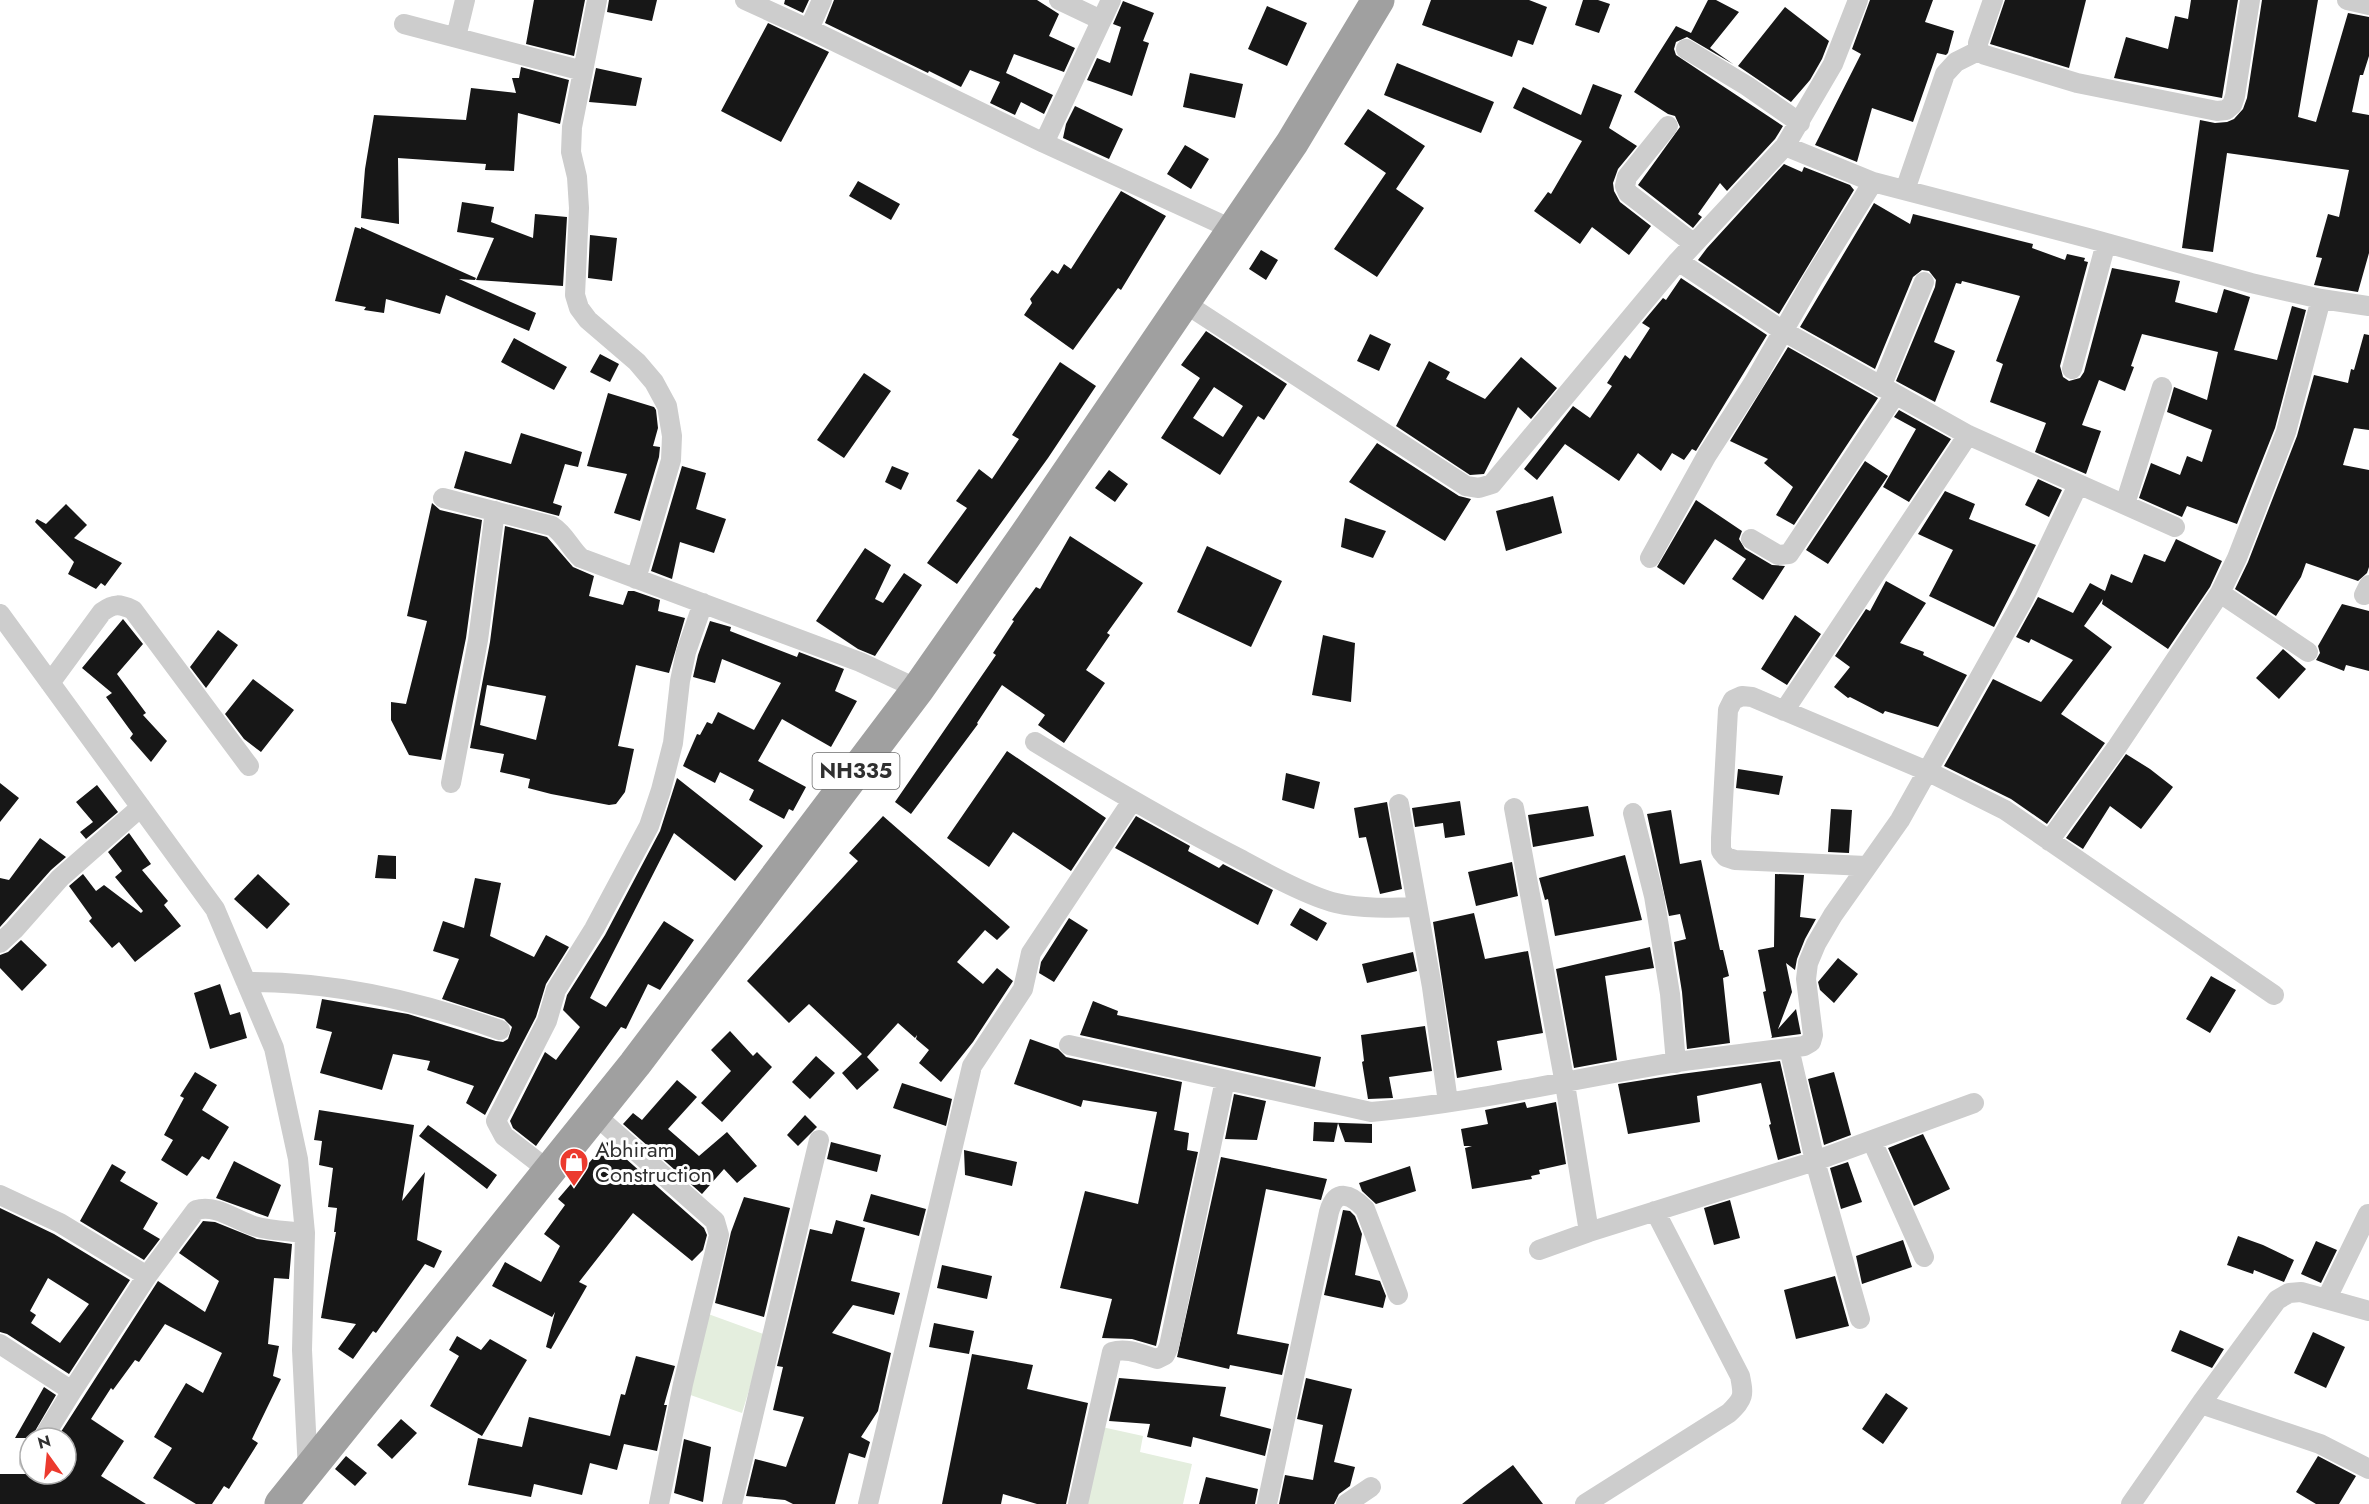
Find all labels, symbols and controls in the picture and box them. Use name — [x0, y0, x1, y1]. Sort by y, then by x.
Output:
road number: NH335 — [812, 753, 900, 789]
place label: Abhiram Construction — [595, 1133, 712, 1190]
shop icon: Abhiram Construction — [558, 1146, 590, 1188]
north arrow — [18, 1426, 78, 1486]
text: N — [35, 1429, 53, 1455]

